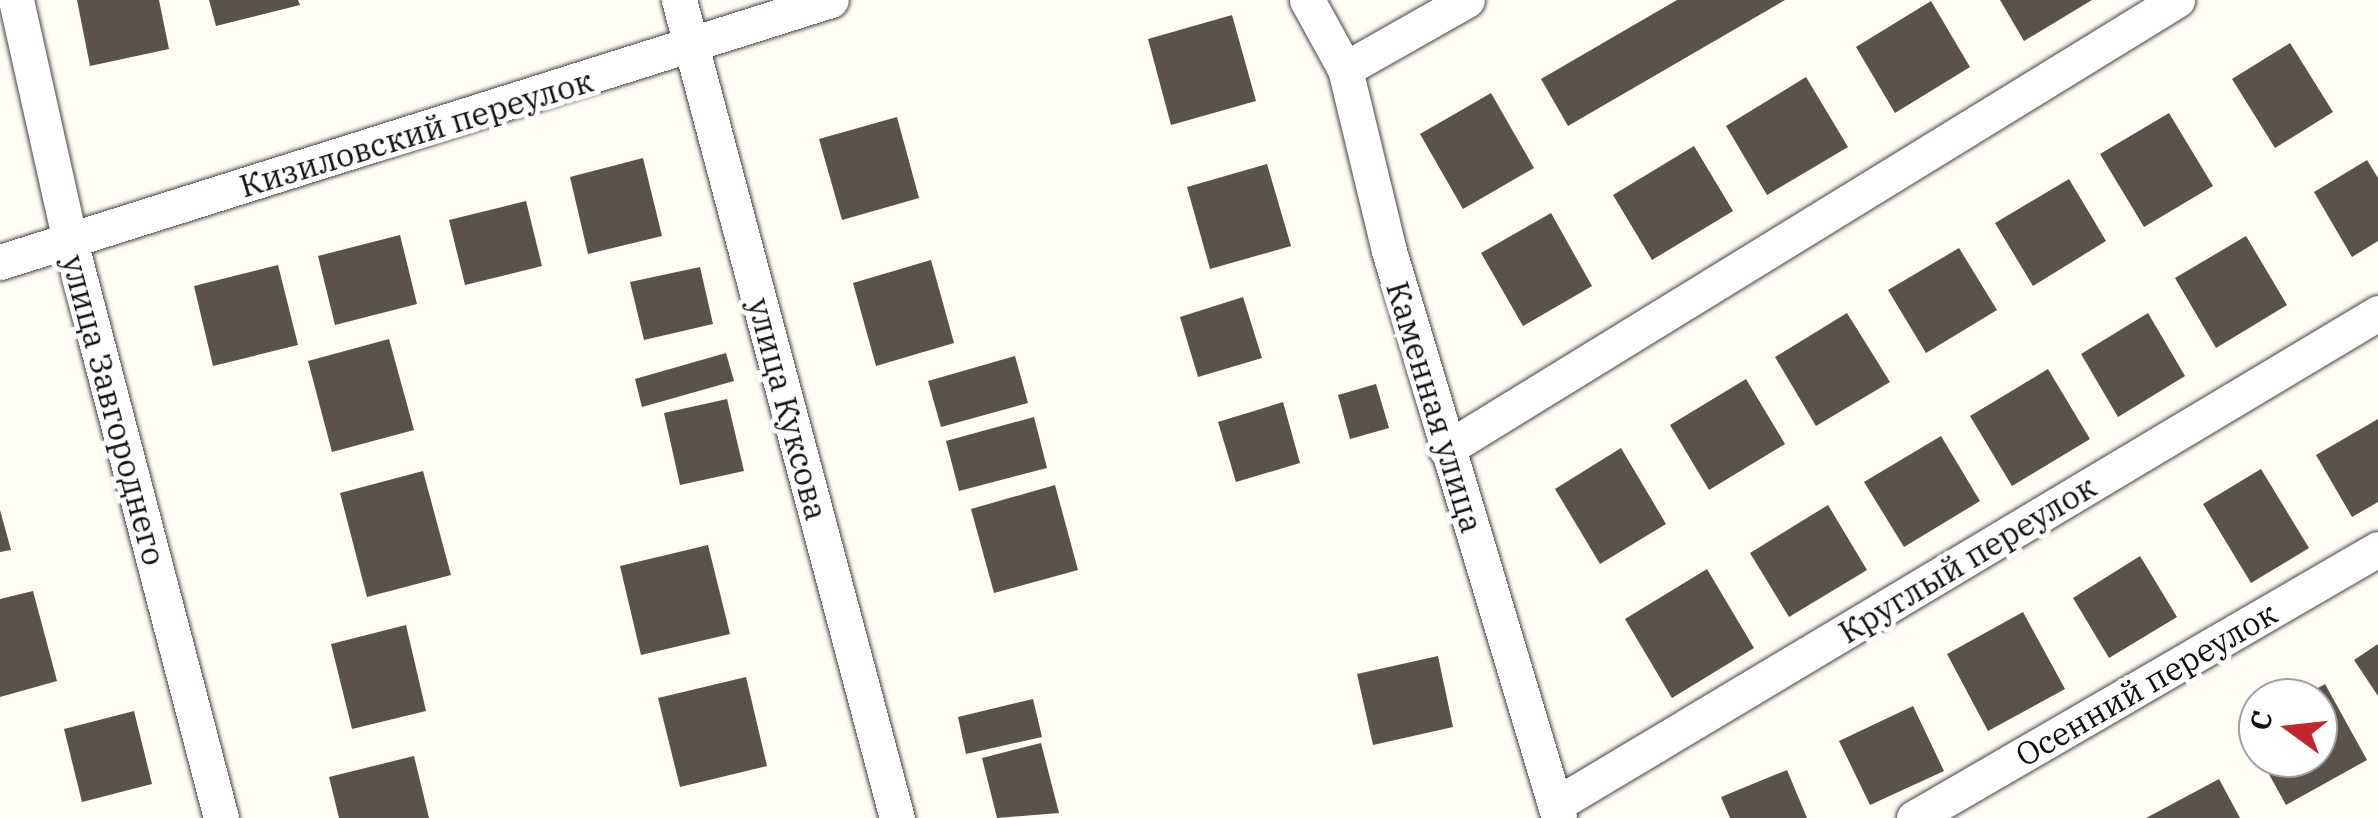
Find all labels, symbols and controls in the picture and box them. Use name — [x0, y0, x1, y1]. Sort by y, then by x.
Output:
street label: Кизиловский переулок — [235, 61, 597, 205]
street label: улица Завгороднего — [54, 251, 174, 569]
street label: Каменная улица — [1379, 277, 1491, 537]
street label: улица Куксова — [740, 294, 836, 524]
street label: Круглый переулок — [1831, 467, 2103, 651]
street label: Осенний переулок — [2009, 594, 2283, 774]
north arrow — [2238, 678, 2338, 778]
text: С — [2240, 707, 2281, 734]

